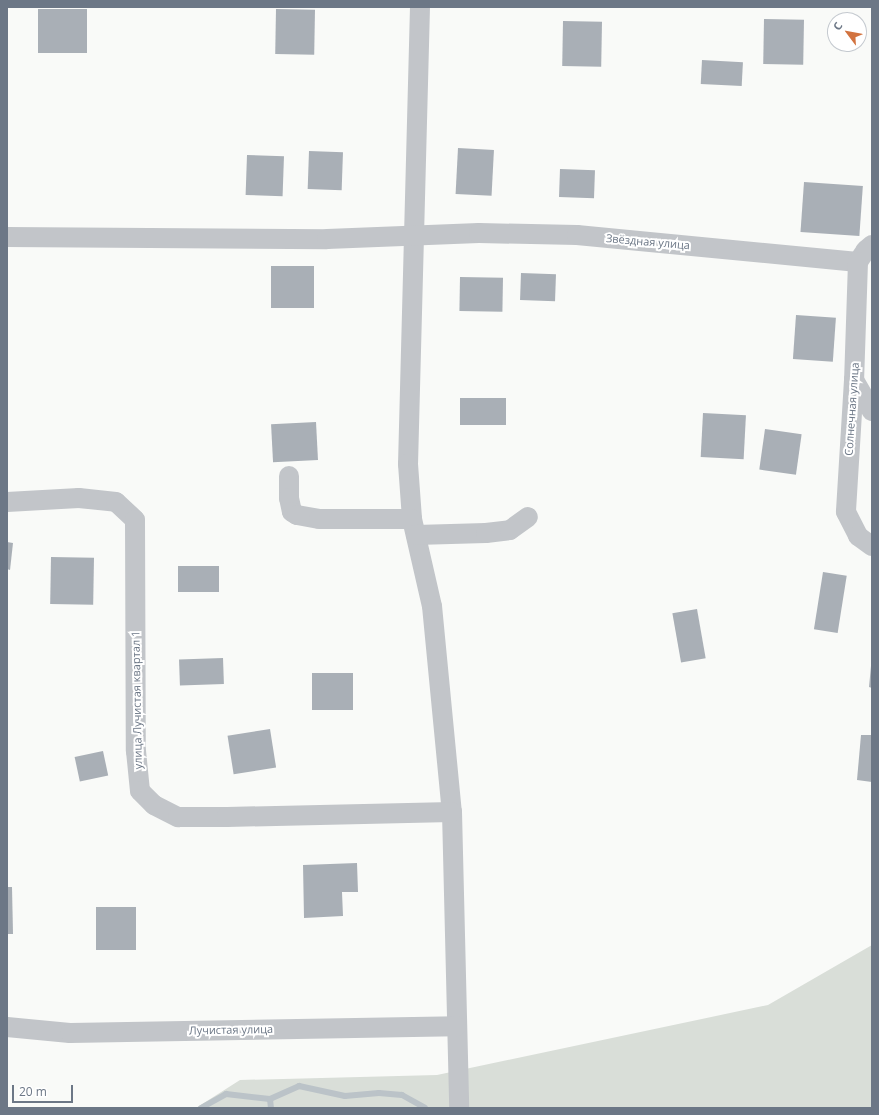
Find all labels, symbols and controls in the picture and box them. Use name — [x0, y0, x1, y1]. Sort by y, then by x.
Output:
north arrow — [827, 12, 867, 52]
text: С — [829, 19, 845, 33]
street label: Звёздная улица — [605, 232, 691, 252]
street label: Солнечная улица — [842, 362, 862, 456]
street label: улица Лучистая квартал 1 — [129, 631, 145, 769]
street label: Лучистая улица — [189, 1023, 273, 1037]
scale bar — [14, 1077, 75, 1103]
text: 20 m — [19, 1083, 47, 1100]

